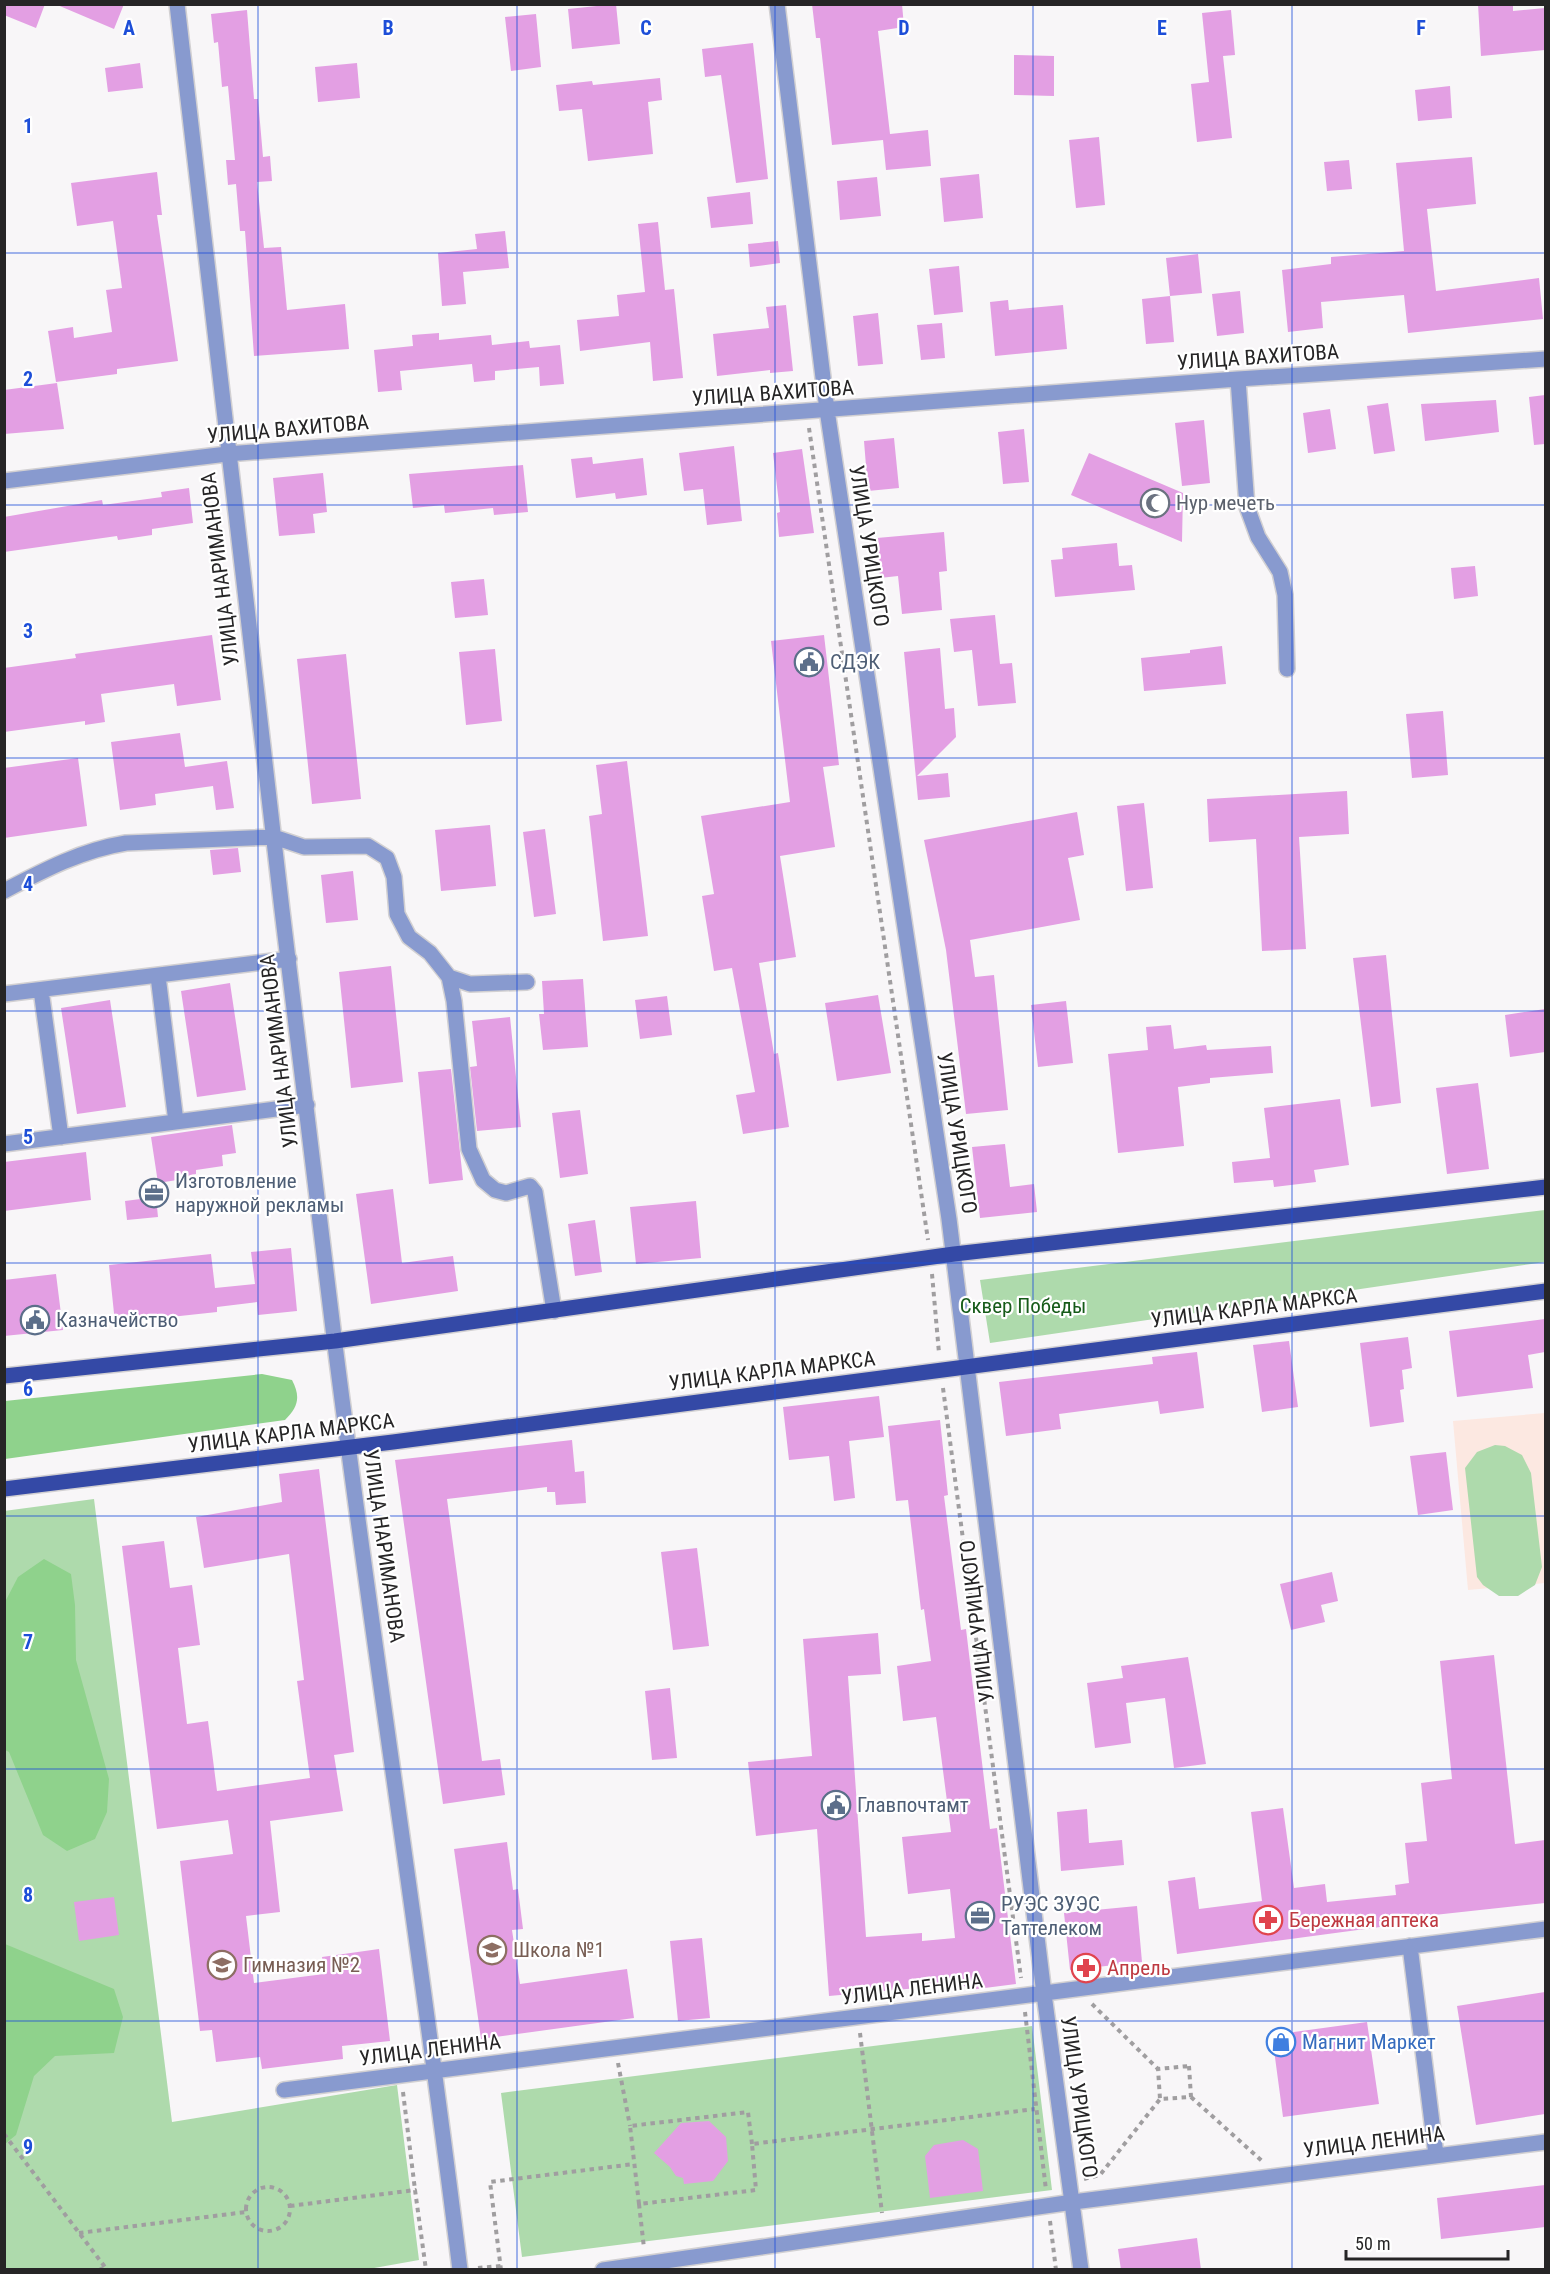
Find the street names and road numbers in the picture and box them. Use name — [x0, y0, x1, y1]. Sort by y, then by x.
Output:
street label: УЛИЦА ВАХИТОВА — [1176, 339, 1340, 375]
street label: УЛИЦА ВАХИТОВА — [691, 375, 855, 411]
street label: УЛИЦА ВАХИТОВА — [206, 410, 370, 448]
street label: УЛИЦА УРИЦКОГО — [844, 463, 894, 629]
street label: УЛИЦА НАРИМАНОВА — [196, 471, 244, 667]
street label: УЛИЦА НАРИМАНОВА — [255, 953, 303, 1149]
street label: УЛИЦА УРИЦКОГО — [932, 1050, 982, 1216]
street label: УЛИЦА КАРЛА МАРКСА — [1149, 1283, 1359, 1333]
street label: УЛИЦА КАРЛА МАРКСА — [667, 1346, 877, 1396]
street label: УЛИЦА КАРЛА МАРКСА — [186, 1408, 396, 1458]
street label: УЛИЦА НАРИМАНОВА — [359, 1448, 409, 1644]
street label: УЛИЦА УРИЦКОГО — [955, 1538, 999, 1704]
street label: УЛИЦА ЛЕНИНА — [840, 1968, 984, 2010]
street label: УЛИЦА УРИЦКОГО — [1056, 2014, 1102, 2180]
street label: УЛИЦА ЛЕНИНА — [358, 2029, 502, 2071]
street label: УЛИЦА ЛЕНИНА — [1302, 2121, 1446, 2163]

